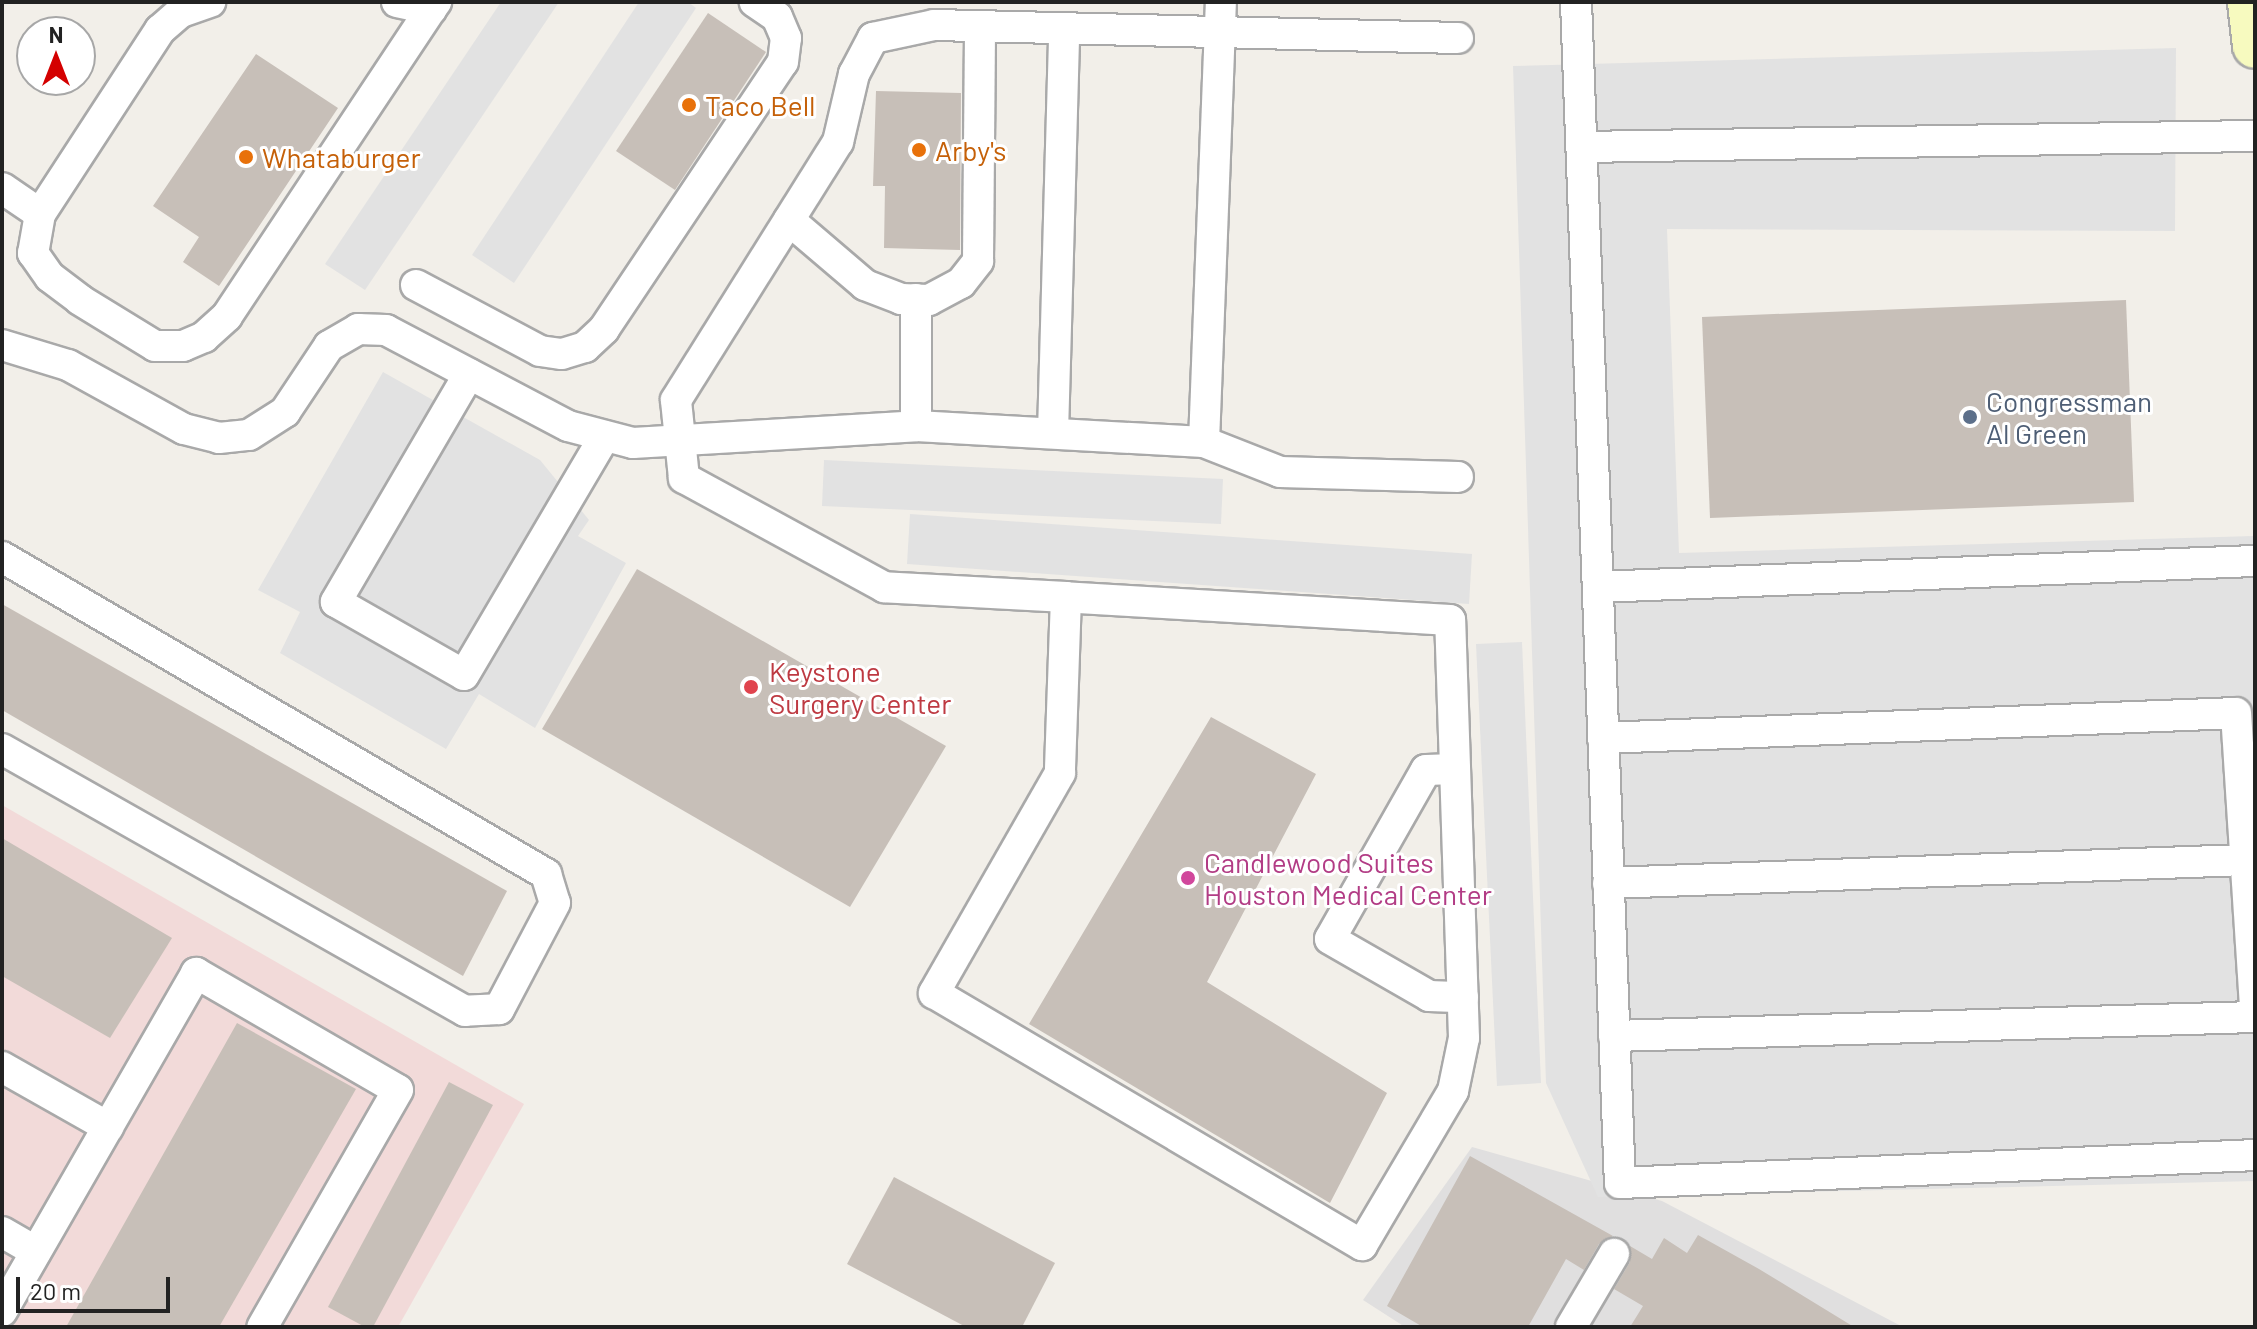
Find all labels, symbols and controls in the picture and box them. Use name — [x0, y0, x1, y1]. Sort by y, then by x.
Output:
north arrow — [16, 16, 96, 96]
text: N — [49, 21, 63, 47]
place label: Taco Bell — [705, 88, 816, 122]
marker: Taco Bell — [680, 96, 698, 114]
place label: Arby's — [935, 133, 1007, 167]
place label: Whataburger — [262, 140, 421, 174]
marker: Arby's — [910, 141, 928, 159]
marker: Whataburger — [237, 148, 255, 166]
place label: Congressman Al Green — [1986, 384, 2152, 450]
marker: Congressman Al Green — [1961, 408, 1979, 426]
place label: Keystone Surgery Center — [769, 654, 951, 720]
marker: Keystone Surgery Center — [740, 676, 762, 698]
place label: Candlewood Suites Houston Medical Center — [1204, 845, 1492, 911]
marker: Candlewood Suites Houston Medical Center — [1179, 869, 1197, 887]
scale bar — [20, 1261, 174, 1311]
text: 20 m — [30, 1276, 81, 1305]

